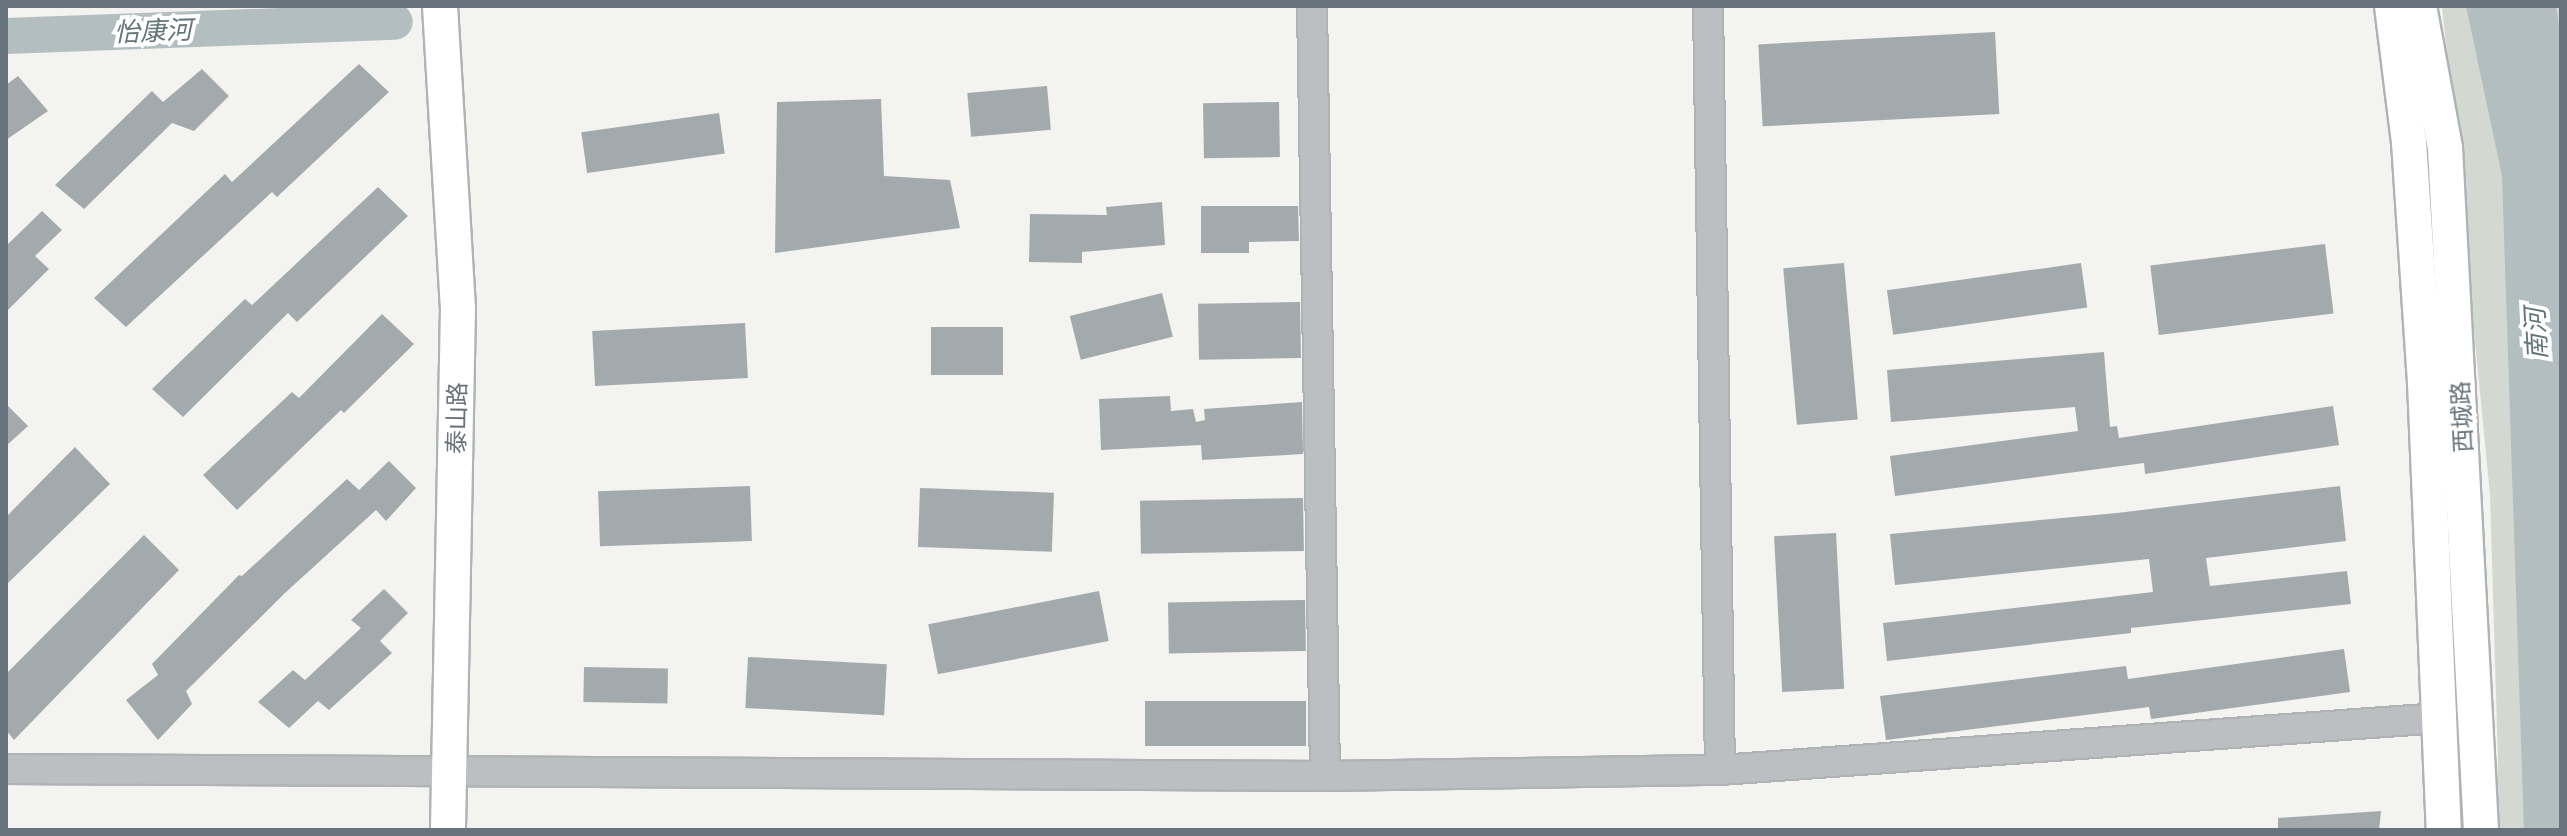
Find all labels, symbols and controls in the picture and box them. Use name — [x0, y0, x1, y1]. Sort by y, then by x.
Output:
water label: 怡康河 — [113, 14, 193, 48]
water label: 南河 — [2519, 307, 2553, 361]
street label: 西城路 — [2445, 380, 2477, 454]
street label: 泰山路 — [441, 382, 471, 454]

